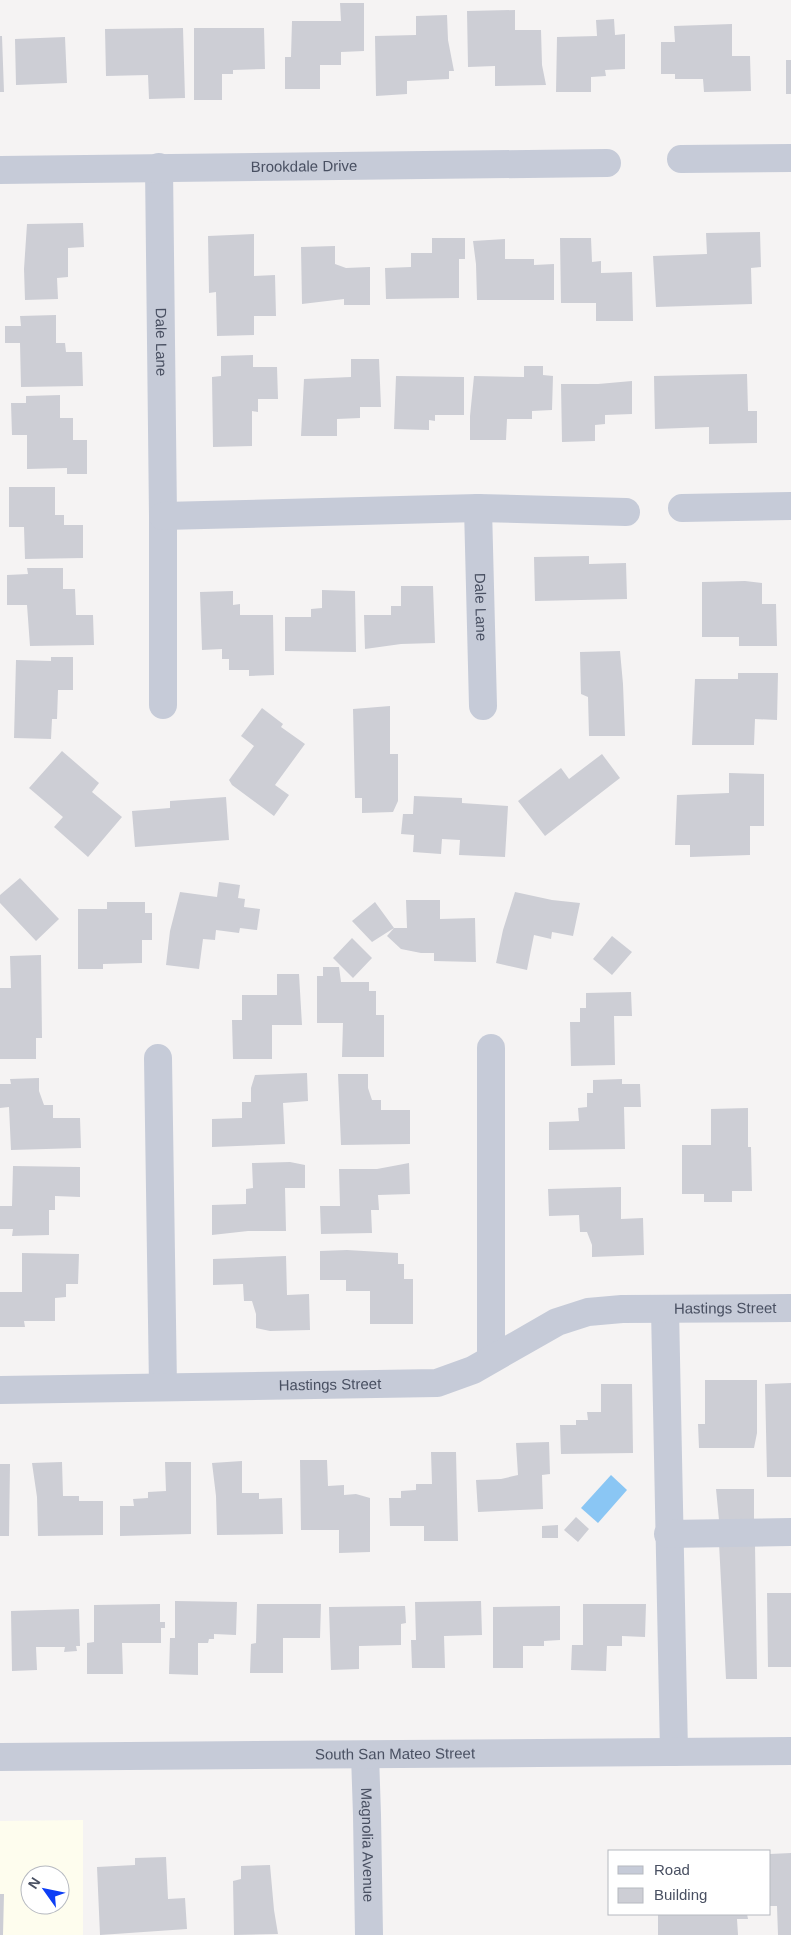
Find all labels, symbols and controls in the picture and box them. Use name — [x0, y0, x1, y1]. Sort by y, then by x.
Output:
street label: Brookdale Drive — [250, 157, 357, 175]
street label: Dale Lane — [153, 308, 170, 376]
street label: Dale Lane — [472, 573, 490, 641]
street label: Hastings Street — [674, 1299, 777, 1317]
street label: Hastings Street — [279, 1375, 382, 1394]
street label: South San Mateo Street — [315, 1744, 476, 1763]
street label: Magnolia Avenue — [358, 1787, 377, 1903]
legend — [608, 1850, 771, 1915]
text: Road — [654, 1861, 690, 1878]
north arrow — [20, 1865, 70, 1915]
text: N — [25, 1874, 44, 1892]
text: Building — [654, 1886, 707, 1903]

